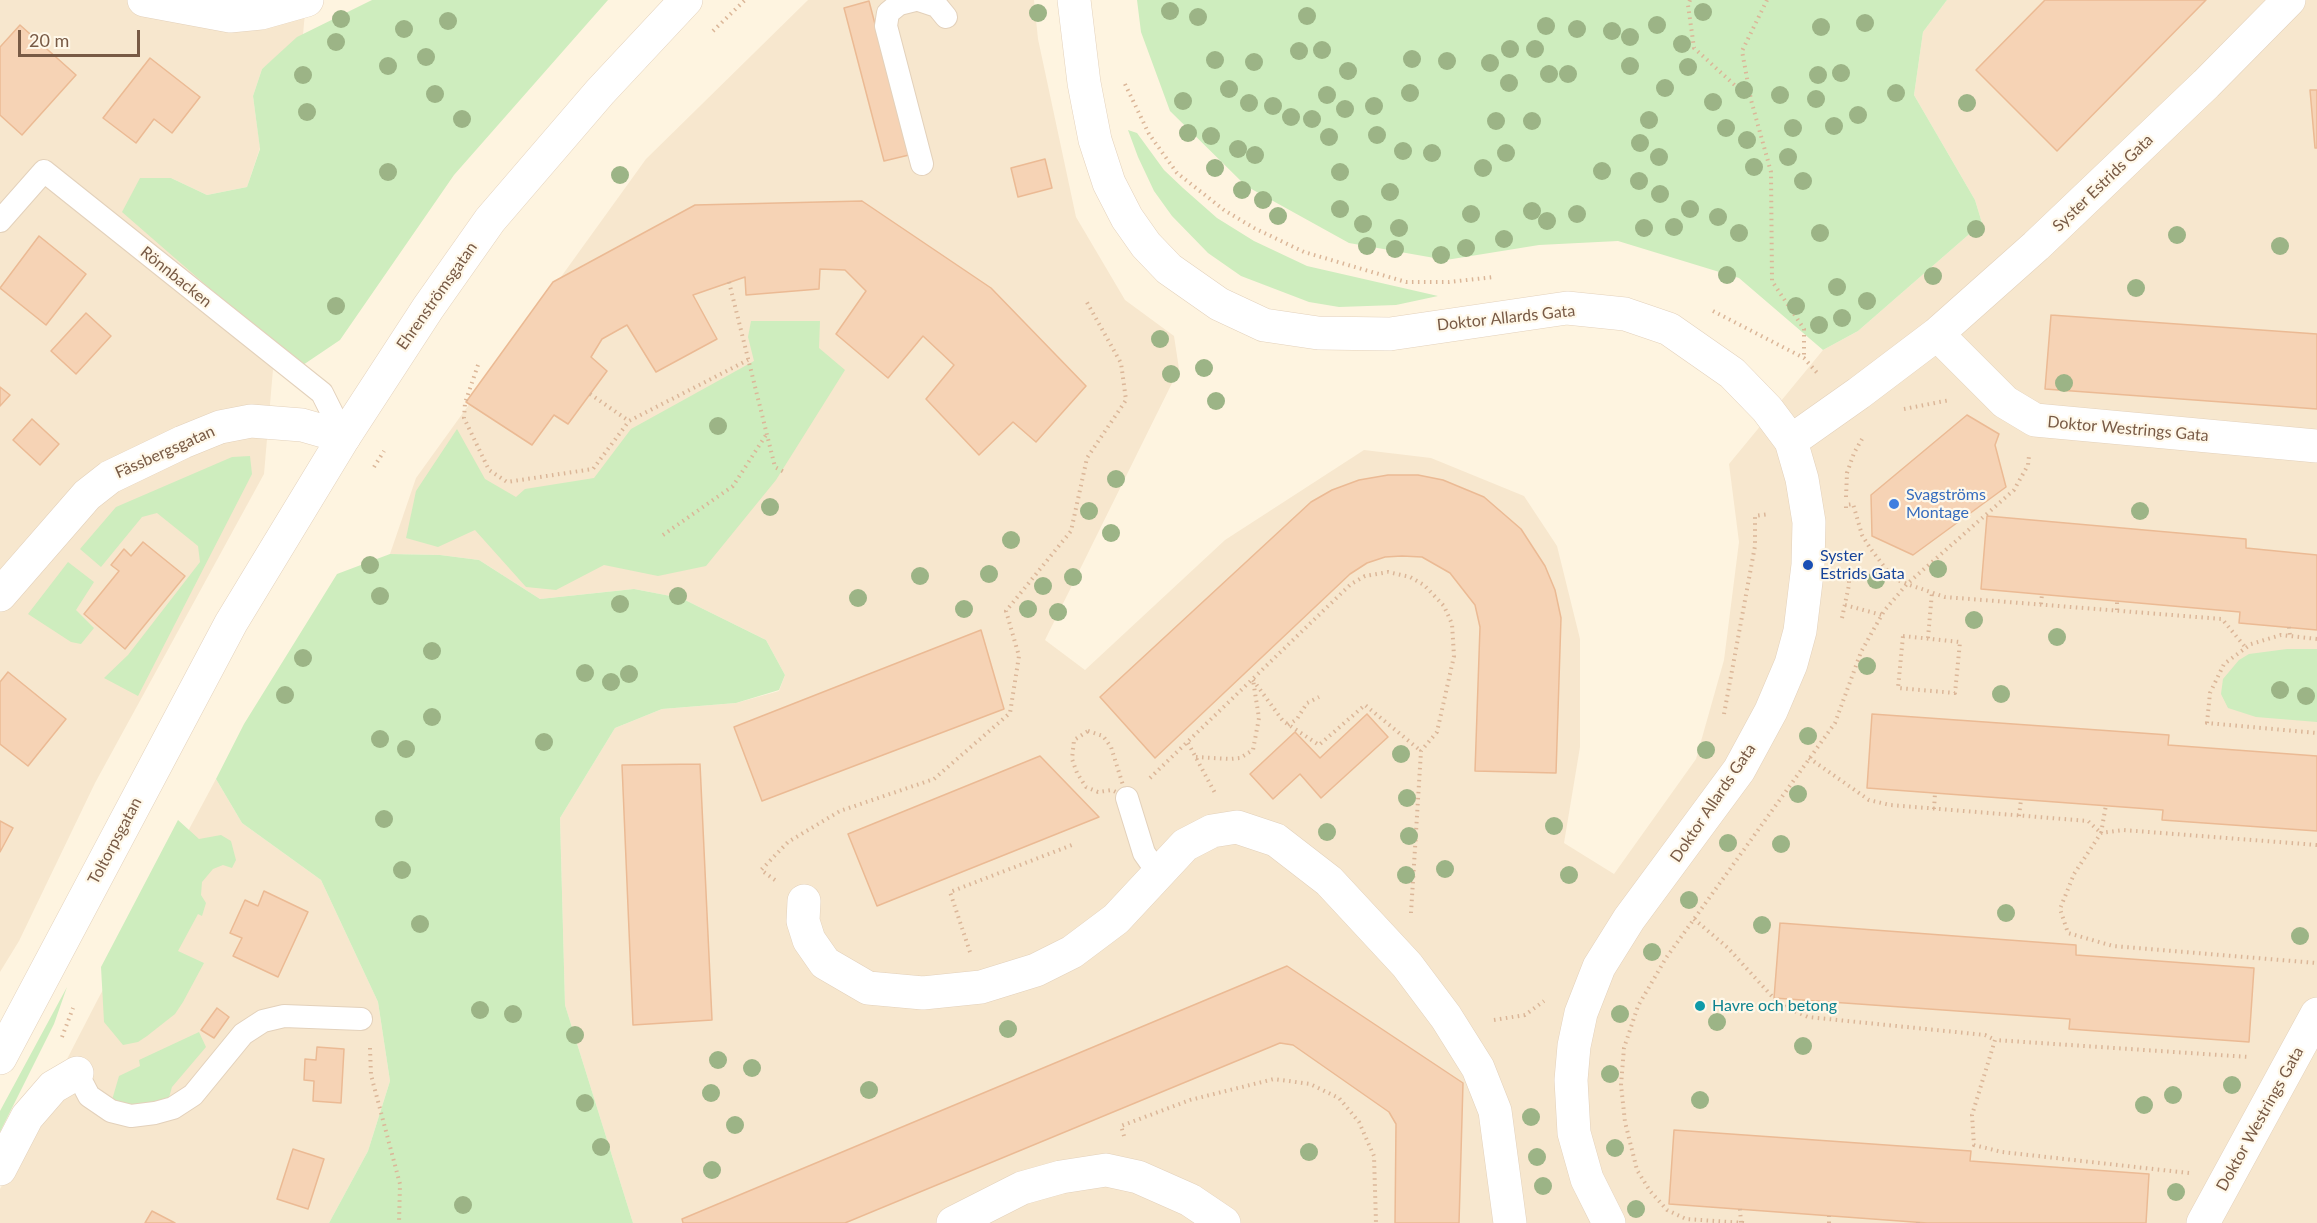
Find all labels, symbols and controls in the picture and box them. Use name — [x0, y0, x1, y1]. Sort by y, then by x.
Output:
scale bar — [21, 18, 142, 56]
text: 20 m — [29, 29, 69, 51]
street label: Syster Estrids Gata — [2049, 130, 2157, 236]
street label: Ehrenströmsgatan — [393, 238, 481, 354]
street label: Rönnbacken — [137, 242, 215, 312]
street label: Doktor Allards Gata — [1436, 301, 1576, 335]
street label: Doktor Westrings Gata — [2047, 412, 2209, 446]
street label: Fässbergsgatan — [112, 422, 218, 482]
place label: Svagströms Montage — [1906, 485, 1986, 523]
marker: Svagströms Montage — [1887, 497, 1901, 511]
place label: Syster Estrids Gata — [1820, 546, 1905, 584]
marker: Syster Estrids Gata — [1801, 558, 1815, 572]
street label: Doktor Allards Gata — [1666, 740, 1760, 866]
street label: Toltorpsgatan — [84, 794, 146, 888]
place label: Havre och betong — [1712, 996, 1837, 1016]
marker: Havre och betong — [1693, 999, 1707, 1013]
street label: Doktor Westrings Gata — [2212, 1044, 2308, 1194]

